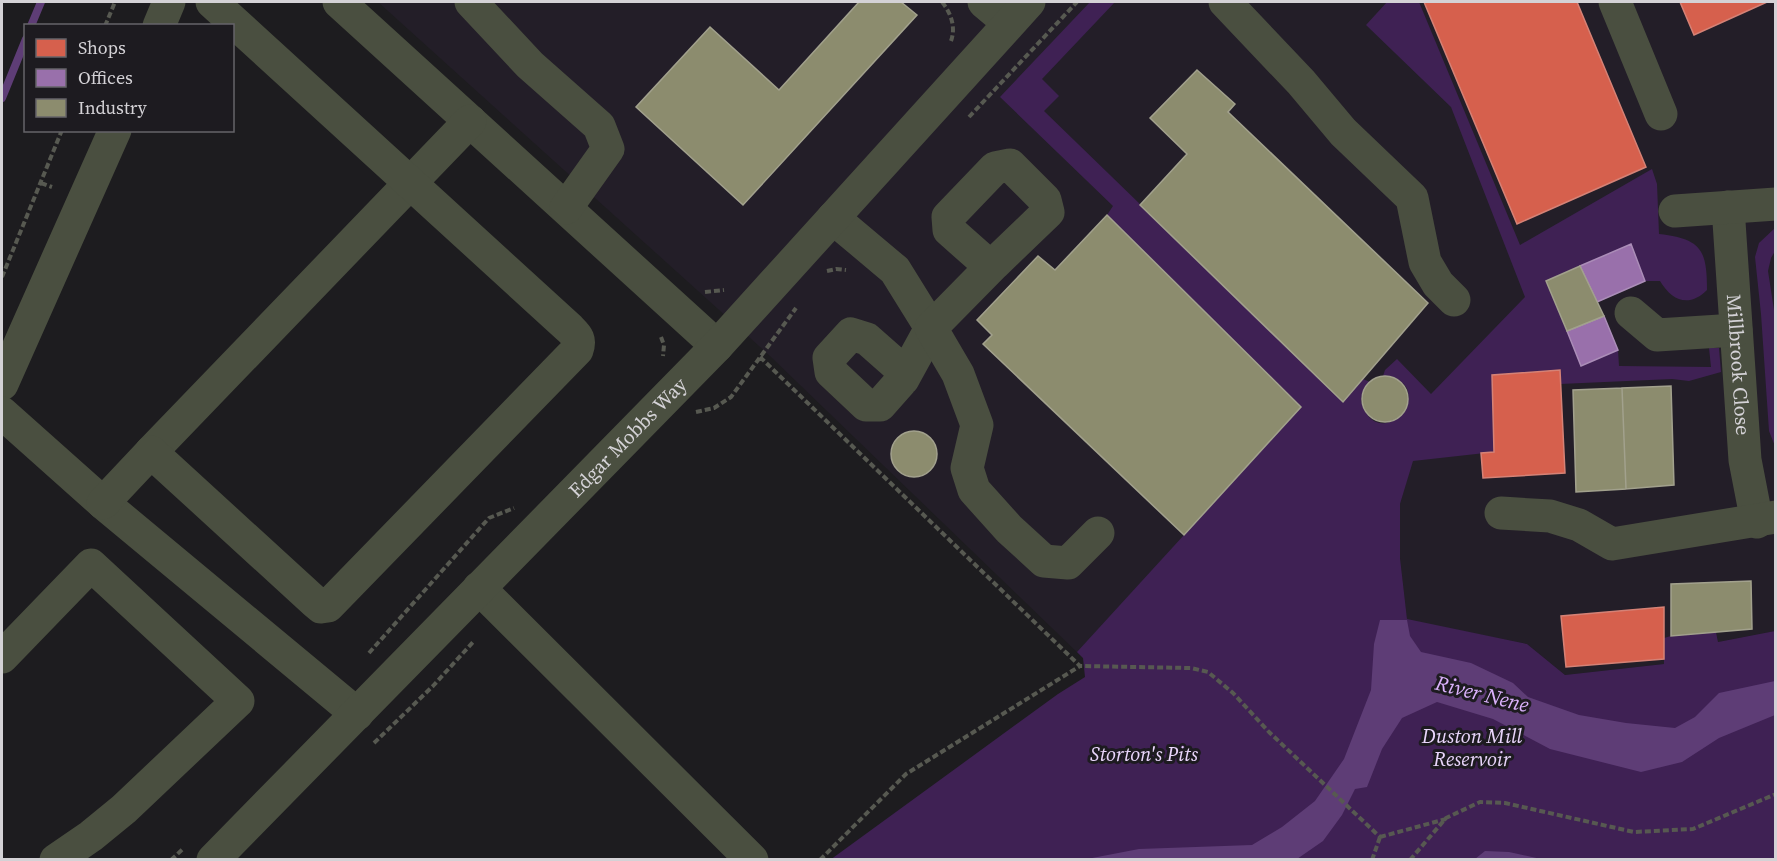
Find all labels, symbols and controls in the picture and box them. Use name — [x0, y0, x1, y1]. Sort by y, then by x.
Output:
legend — [24, 24, 234, 132]
text: Shops — [78, 35, 126, 60]
text: Offices — [78, 65, 133, 90]
text: Industry — [78, 95, 148, 120]
street label: Millbrook Close — [1720, 293, 1757, 436]
street label: Edgar Mobbs Way — [562, 370, 693, 504]
water label: River Nene — [1431, 668, 1532, 719]
park label: Duston Mill Reservoir — [1421, 722, 1523, 773]
park label: Storton's Pits — [1090, 740, 1199, 768]

